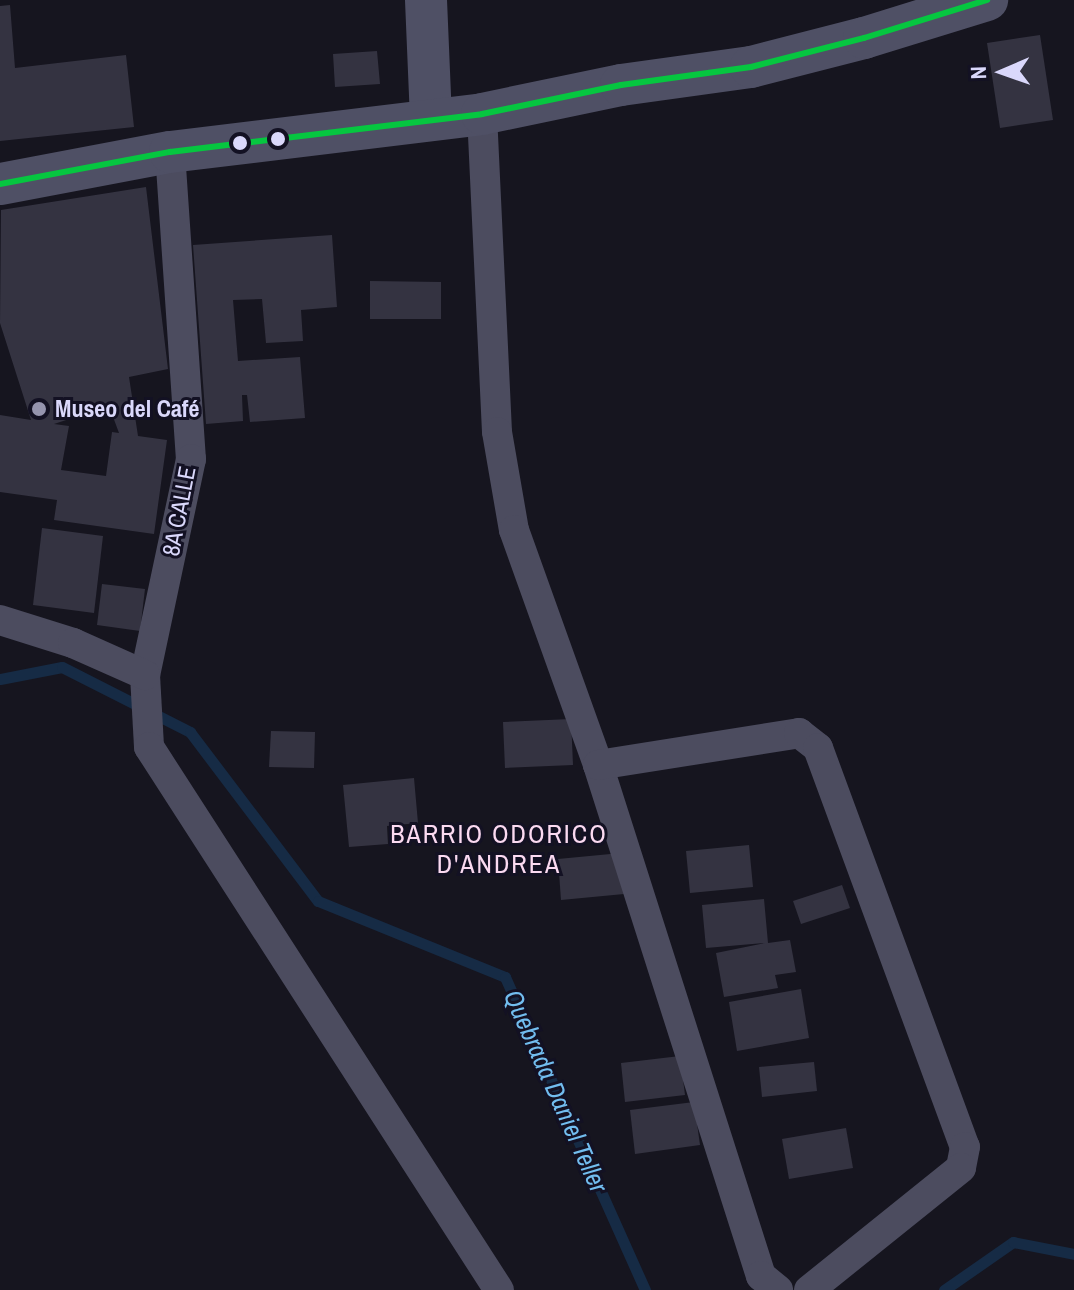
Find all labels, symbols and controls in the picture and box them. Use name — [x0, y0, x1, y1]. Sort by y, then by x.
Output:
north arrow — [962, 32, 1042, 112]
text: N — [963, 66, 993, 80]
unlabelled marker — [270, 131, 286, 147]
unlabelled marker — [232, 135, 248, 151]
place label: Museo del Café — [55, 395, 199, 423]
marker: Museo del Café — [30, 400, 48, 418]
street label: 8A CALLE — [156, 463, 202, 559]
district label: BARRIO ODORICO D'ANDREA — [390, 818, 608, 880]
water label: Quebrada Daniel Teller — [497, 985, 615, 1197]

